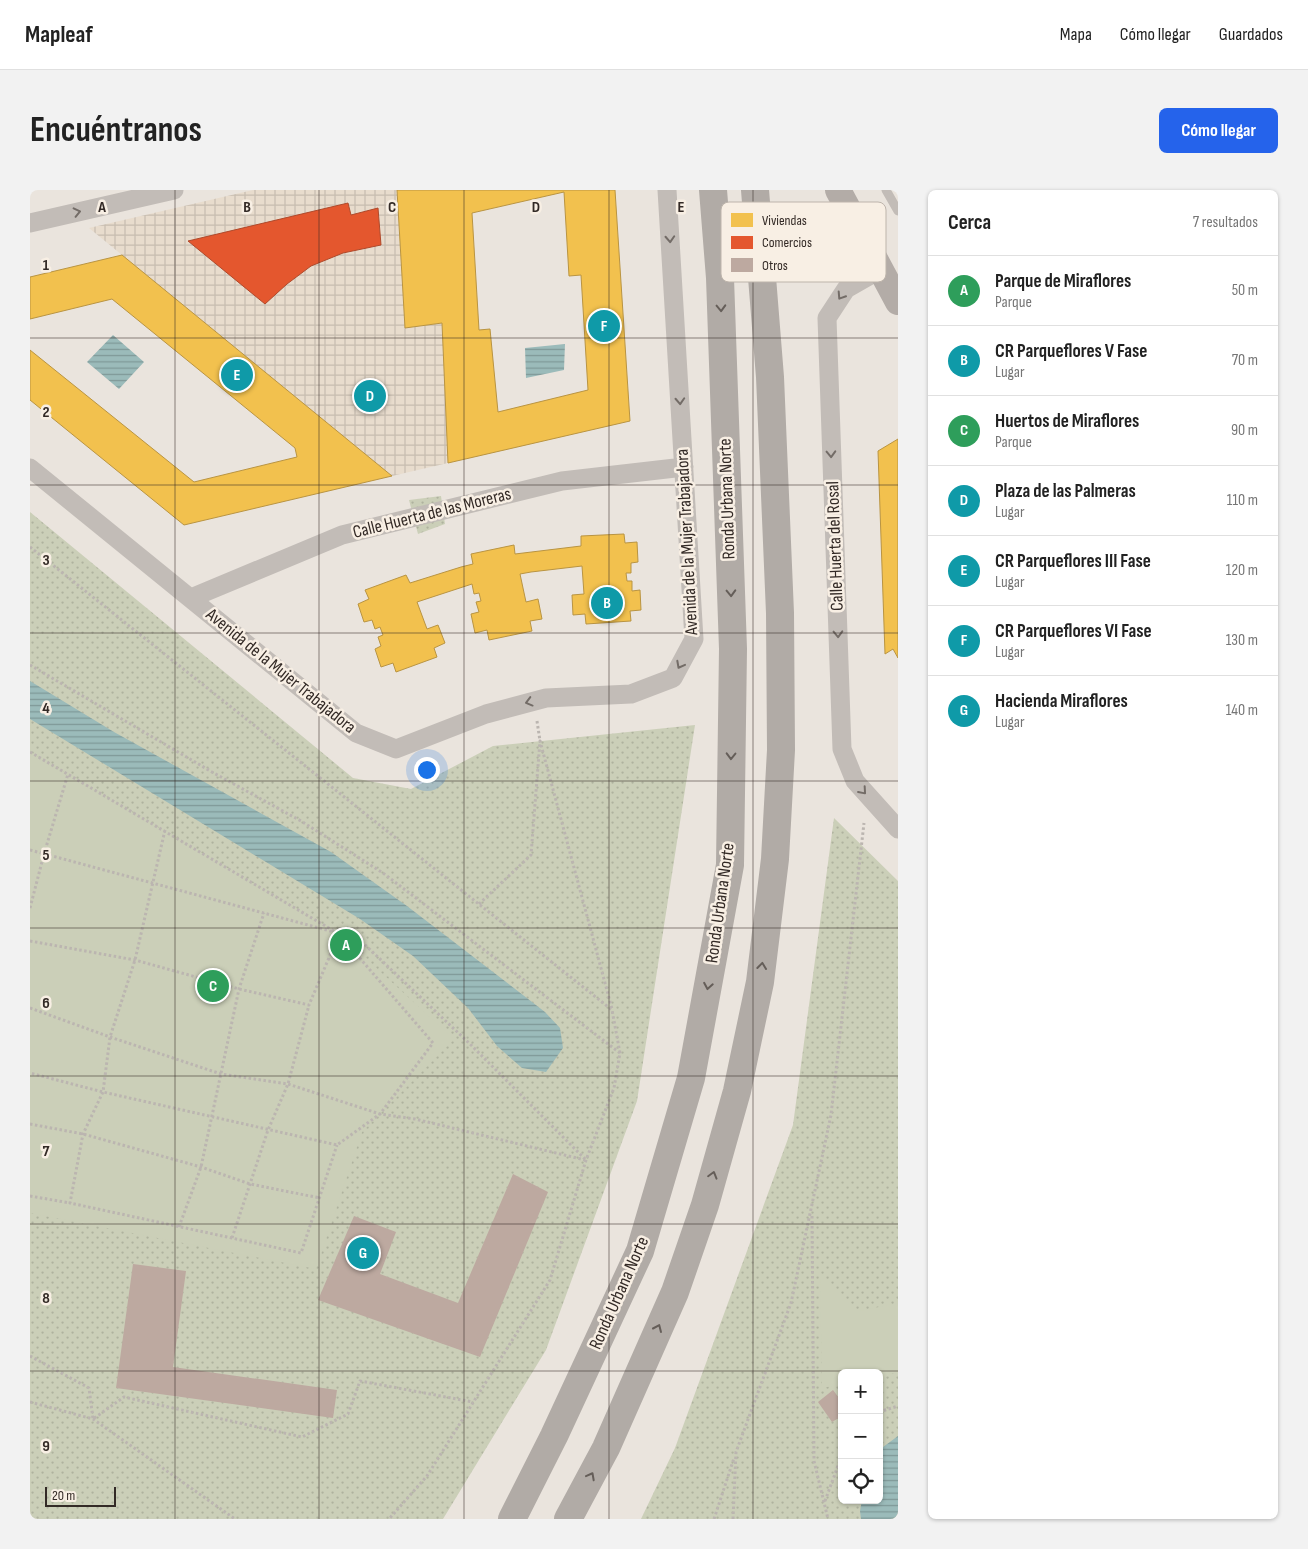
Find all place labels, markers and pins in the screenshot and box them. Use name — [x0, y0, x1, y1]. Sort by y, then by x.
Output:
pin: F — [588, 307, 620, 345]
pin: E — [221, 356, 253, 394]
pin: D — [354, 377, 386, 415]
pin: B — [591, 584, 623, 622]
pin: A — [330, 926, 362, 964]
pin: C — [197, 967, 229, 1005]
pin: G — [347, 1234, 379, 1272]

